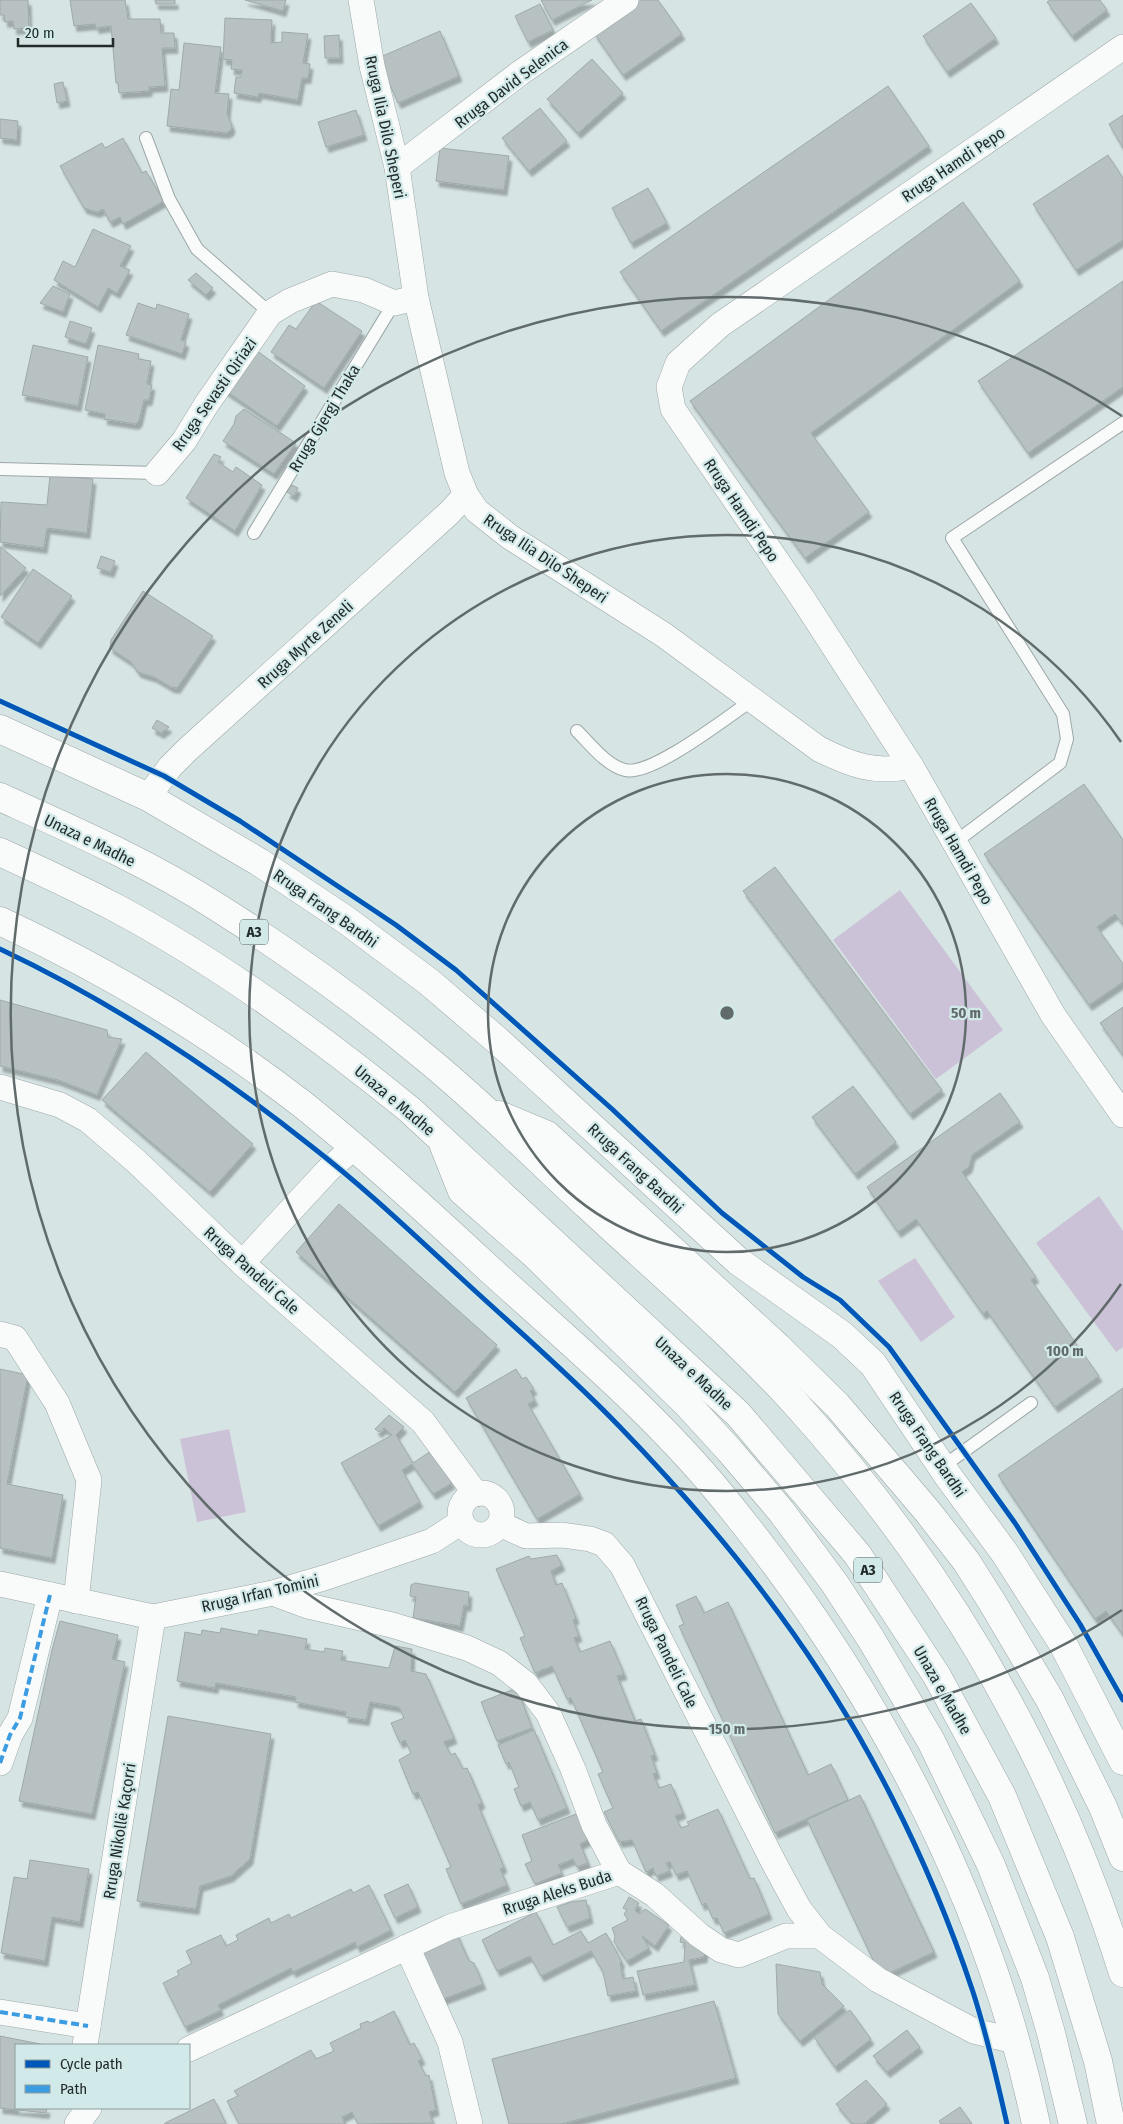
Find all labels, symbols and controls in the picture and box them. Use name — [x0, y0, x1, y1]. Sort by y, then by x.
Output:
scale bar — [18, 15, 112, 47]
text: 20 m — [25, 24, 55, 42]
street label: Rruga David Selenica — [451, 35, 572, 132]
street label: Rruga Ilia Dilo Sheperi — [361, 54, 410, 200]
street label: Rruga Hamdi Pepo — [898, 123, 1009, 206]
street label: Rruga Sevasti Qiriazi — [168, 334, 261, 454]
street label: Rruga Gjergj Thaka — [285, 361, 364, 475]
street label: Rruga Hamdi Pepo — [700, 455, 783, 566]
street label: Rruga Ilia Dilo Sheperi — [480, 510, 611, 607]
street label: Rruga Myrte Zeneli — [254, 597, 357, 692]
street label: Rruga Hamdi Pepo — [920, 794, 997, 908]
street label: Unaza e Madhe — [41, 810, 139, 871]
street label: Rruga Frang Bardhi — [270, 865, 382, 952]
road number: A3 — [240, 920, 268, 944]
centre of rings — [718, 1004, 736, 1022]
text: 50 m — [951, 1004, 981, 1022]
street label: Unaza e Madhe — [351, 1061, 439, 1140]
street label: Rruga Frang Bardhi — [584, 1119, 687, 1217]
street label: Rruga Pandeli Cale — [200, 1223, 303, 1318]
street label: Unaza e Madhe — [651, 1333, 736, 1414]
text: 100 m — [1046, 1342, 1084, 1360]
street label: Rruga Frang Bardhi — [885, 1388, 970, 1501]
road number: A3 — [854, 1558, 882, 1582]
street label: Rruga Irfan Tomini — [200, 1571, 321, 1616]
street label: Rruga Pandeli Cale — [631, 1593, 702, 1711]
street label: Unaza e Madhe — [910, 1643, 976, 1738]
text: 150 m — [709, 1720, 745, 1738]
street label: Rruga Nikollë Kaçorri — [99, 1762, 140, 1900]
street label: Rruga Aleks Buda — [500, 1866, 614, 1919]
legend — [15, 2044, 190, 2109]
text: Cycle path — [60, 2055, 123, 2073]
text: Path — [60, 2080, 87, 2098]

